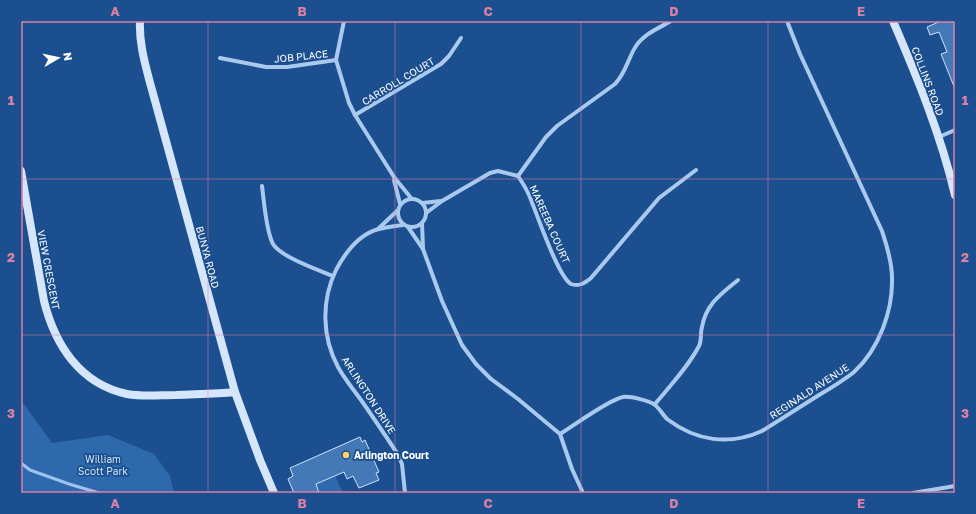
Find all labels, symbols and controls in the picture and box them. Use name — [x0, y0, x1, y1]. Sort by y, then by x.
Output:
text: A — [110, 3, 120, 19]
text: B — [297, 3, 307, 19]
text: C — [483, 3, 493, 19]
text: D — [669, 3, 679, 19]
text: E — [857, 3, 865, 19]
north arrow — [38, 38, 78, 78]
street label: COLLINS ROAD — [909, 45, 947, 117]
street label: JOB PLACE — [273, 47, 329, 65]
text: N — [61, 51, 75, 62]
street label: CARROLL COURT — [360, 55, 436, 107]
text: 1 — [8, 92, 15, 108]
text: 1 — [962, 92, 969, 108]
street label: MAREEBA COURT — [527, 183, 573, 265]
street label: BUNYA ROAD — [194, 225, 222, 289]
street label: VIEW CRESCENT — [35, 229, 63, 311]
text: 2 — [7, 249, 15, 265]
text: 2 — [961, 249, 969, 265]
street label: ARLINGTON DRIVE — [339, 354, 399, 436]
street label: REGINALD AVENUE — [767, 361, 851, 421]
text: 3 — [7, 405, 15, 421]
text: 3 — [961, 405, 969, 421]
place label: Arlington Court — [354, 449, 429, 461]
marker: Arlington Court — [341, 450, 351, 460]
park label: William Scott Park — [78, 453, 128, 477]
text: A — [110, 495, 120, 511]
text: B — [297, 495, 307, 511]
text: C — [483, 495, 493, 511]
text: D — [669, 495, 679, 511]
text: E — [857, 495, 865, 511]

